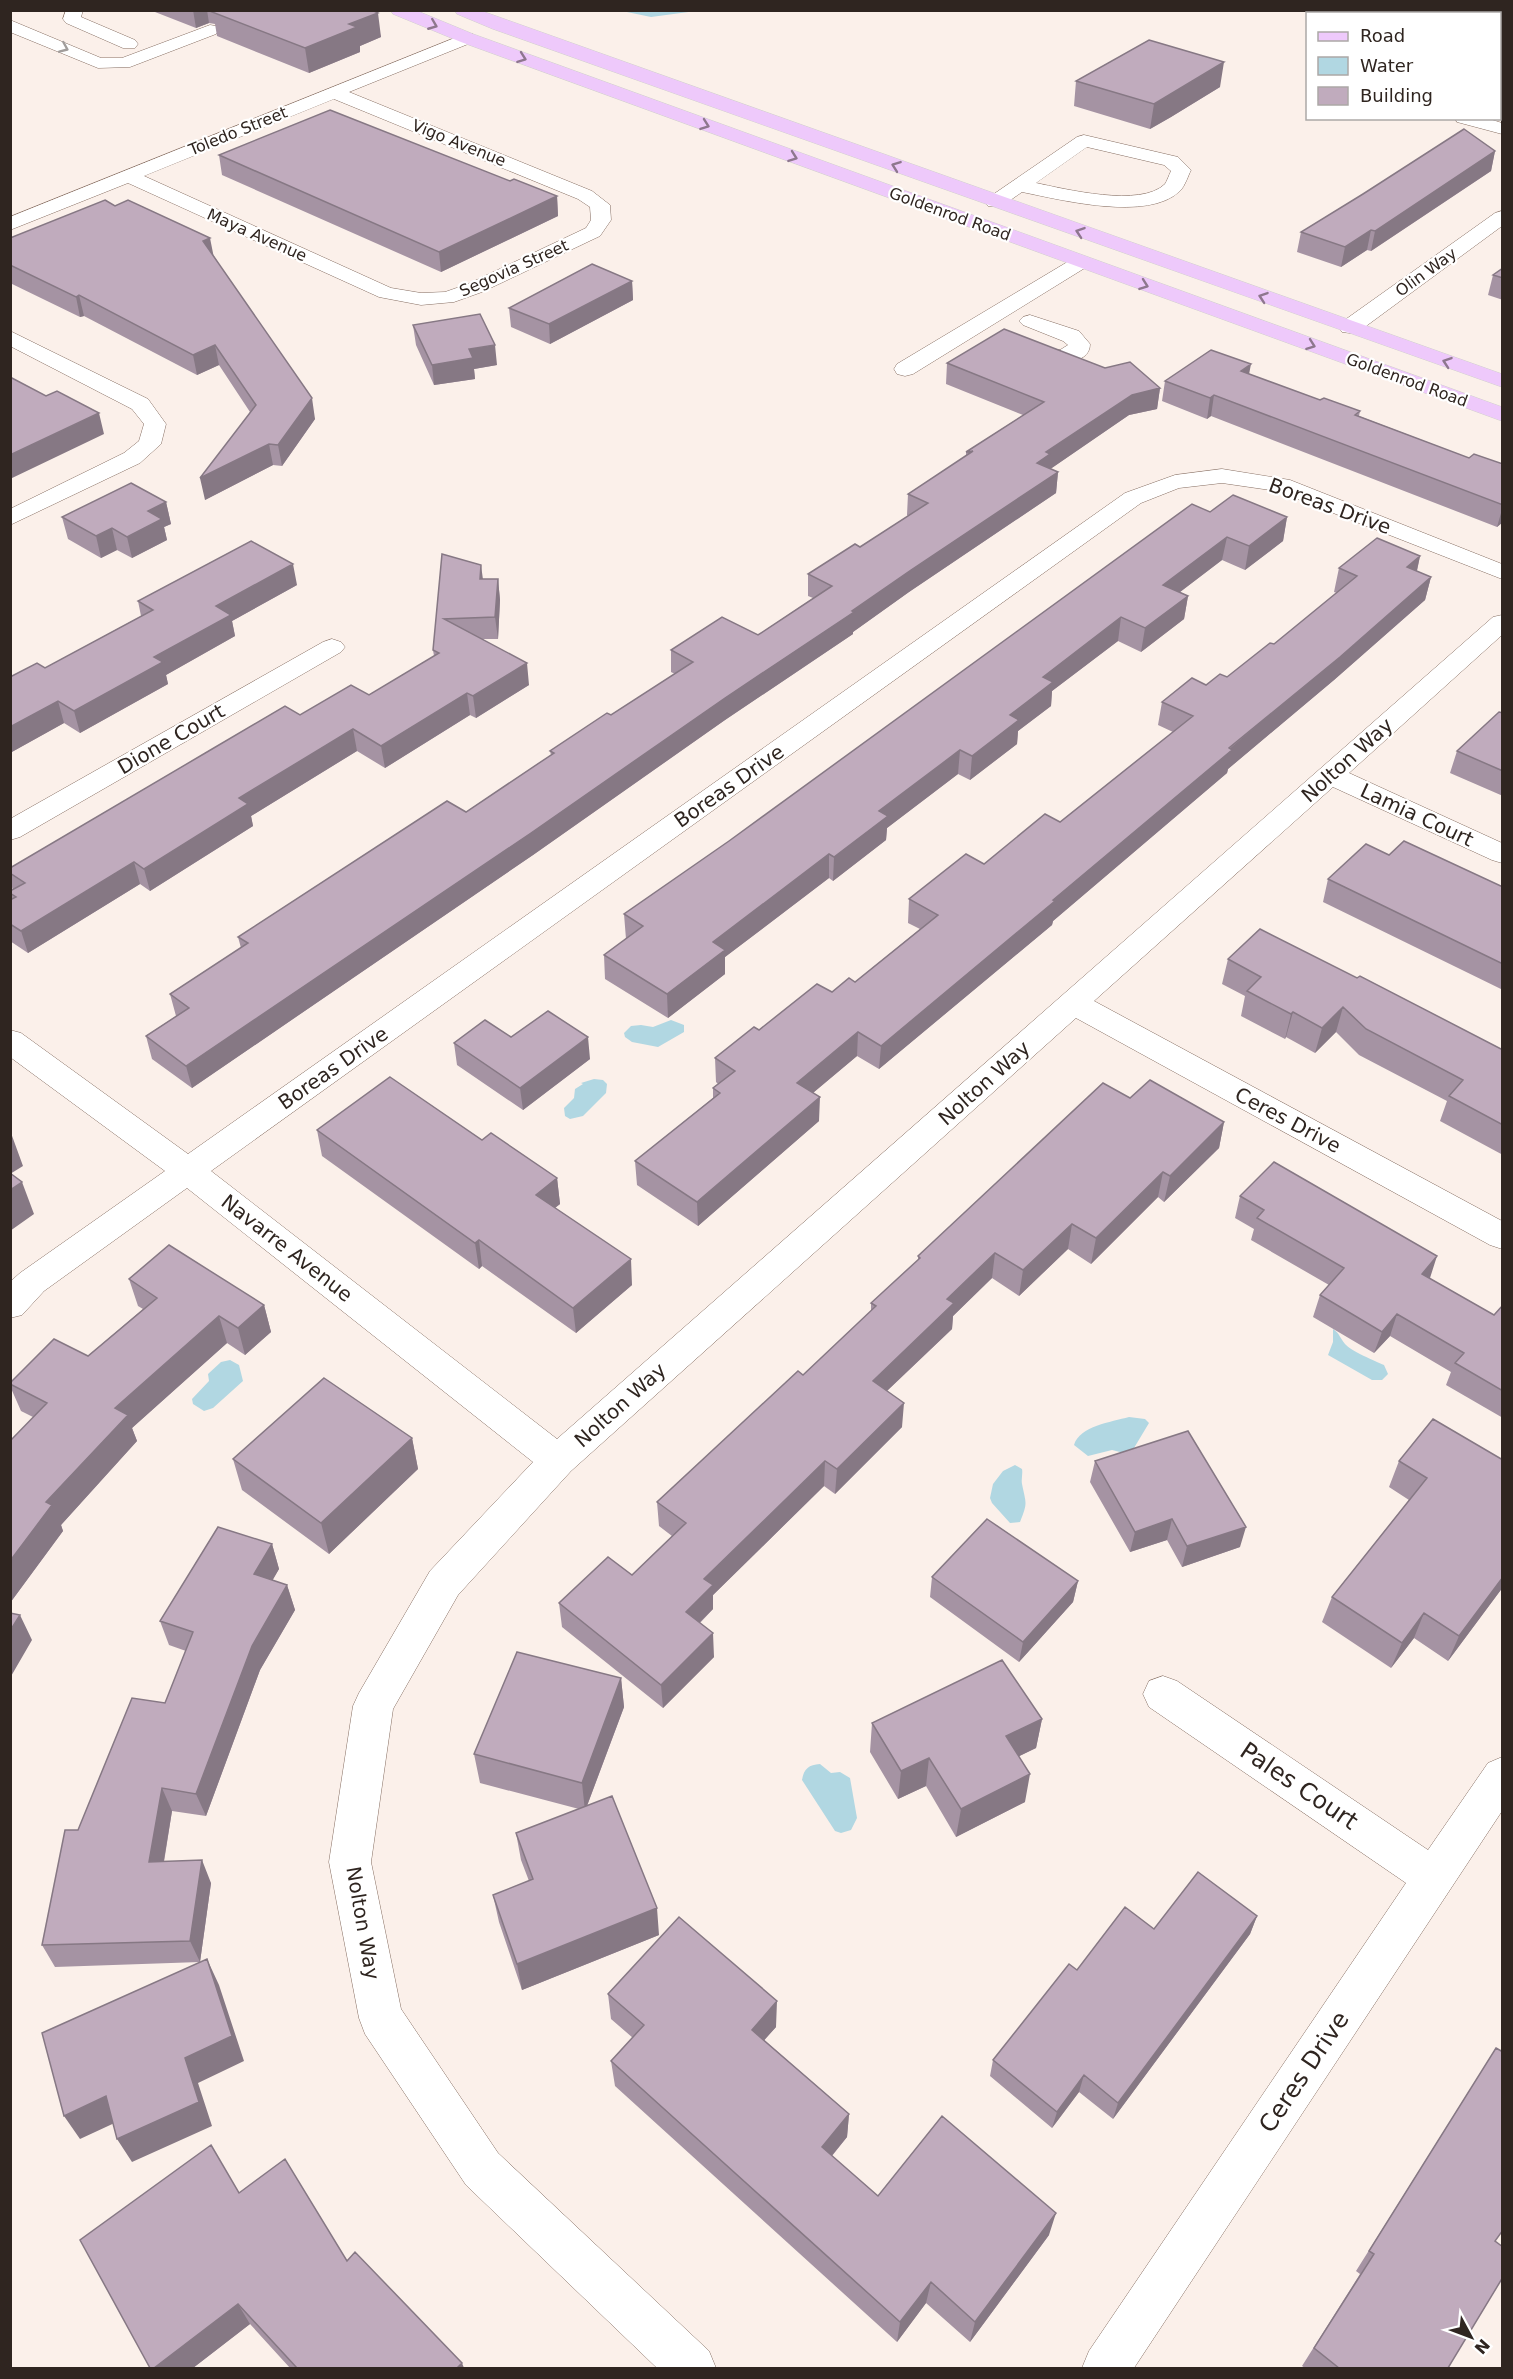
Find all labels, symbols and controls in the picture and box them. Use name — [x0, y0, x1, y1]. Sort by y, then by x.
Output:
legend — [1306, 12, 1501, 120]
one-way arrow — [427, 18, 438, 30]
text: Road — [1360, 25, 1405, 46]
one-way arrow — [58, 41, 69, 53]
one-way arrow — [516, 51, 527, 64]
text: Water — [1360, 55, 1414, 76]
text: Building — [1360, 85, 1433, 106]
street label: Toledo Street — [185, 103, 290, 160]
street label: Vigo Avenue — [409, 116, 509, 170]
one-way arrow — [699, 118, 710, 130]
one-way arrow — [788, 150, 798, 163]
one-way arrow — [891, 161, 902, 174]
street label: Goldenrod Road — [887, 183, 1013, 245]
street label: Maya Avenue — [204, 204, 310, 266]
one-way arrow — [1075, 226, 1085, 239]
street label: Segovia Street — [457, 235, 571, 301]
street label: Olin Way — [1392, 244, 1460, 300]
one-way arrow — [1138, 277, 1149, 290]
one-way arrow — [1259, 291, 1269, 304]
one-way arrow — [1305, 338, 1316, 351]
street label: Goldenrod Road — [1344, 349, 1470, 411]
one-way arrow — [1442, 356, 1453, 369]
street label: Boreas Drive — [1266, 473, 1394, 539]
street label: Dione Court — [113, 699, 229, 779]
street label: Nolton Way — [1296, 713, 1398, 807]
street label: Boreas Drive — [670, 739, 788, 833]
street label: Lamia Court — [1357, 778, 1477, 852]
street label: Boreas Drive — [274, 1021, 392, 1115]
street label: Nolton Way — [933, 1036, 1035, 1130]
street label: Ceres Drive — [1231, 1082, 1345, 1158]
street label: Navarre Avenue — [217, 1189, 357, 1307]
street label: Nolton Way — [569, 1358, 671, 1452]
street label: Pales Court — [1235, 1736, 1363, 1836]
street label: Nolton Way — [341, 1865, 385, 1982]
street label: Ceres Drive — [1253, 2006, 1355, 2138]
north arrow — [1441, 2307, 1501, 2367]
text: N — [1470, 2335, 1494, 2358]

